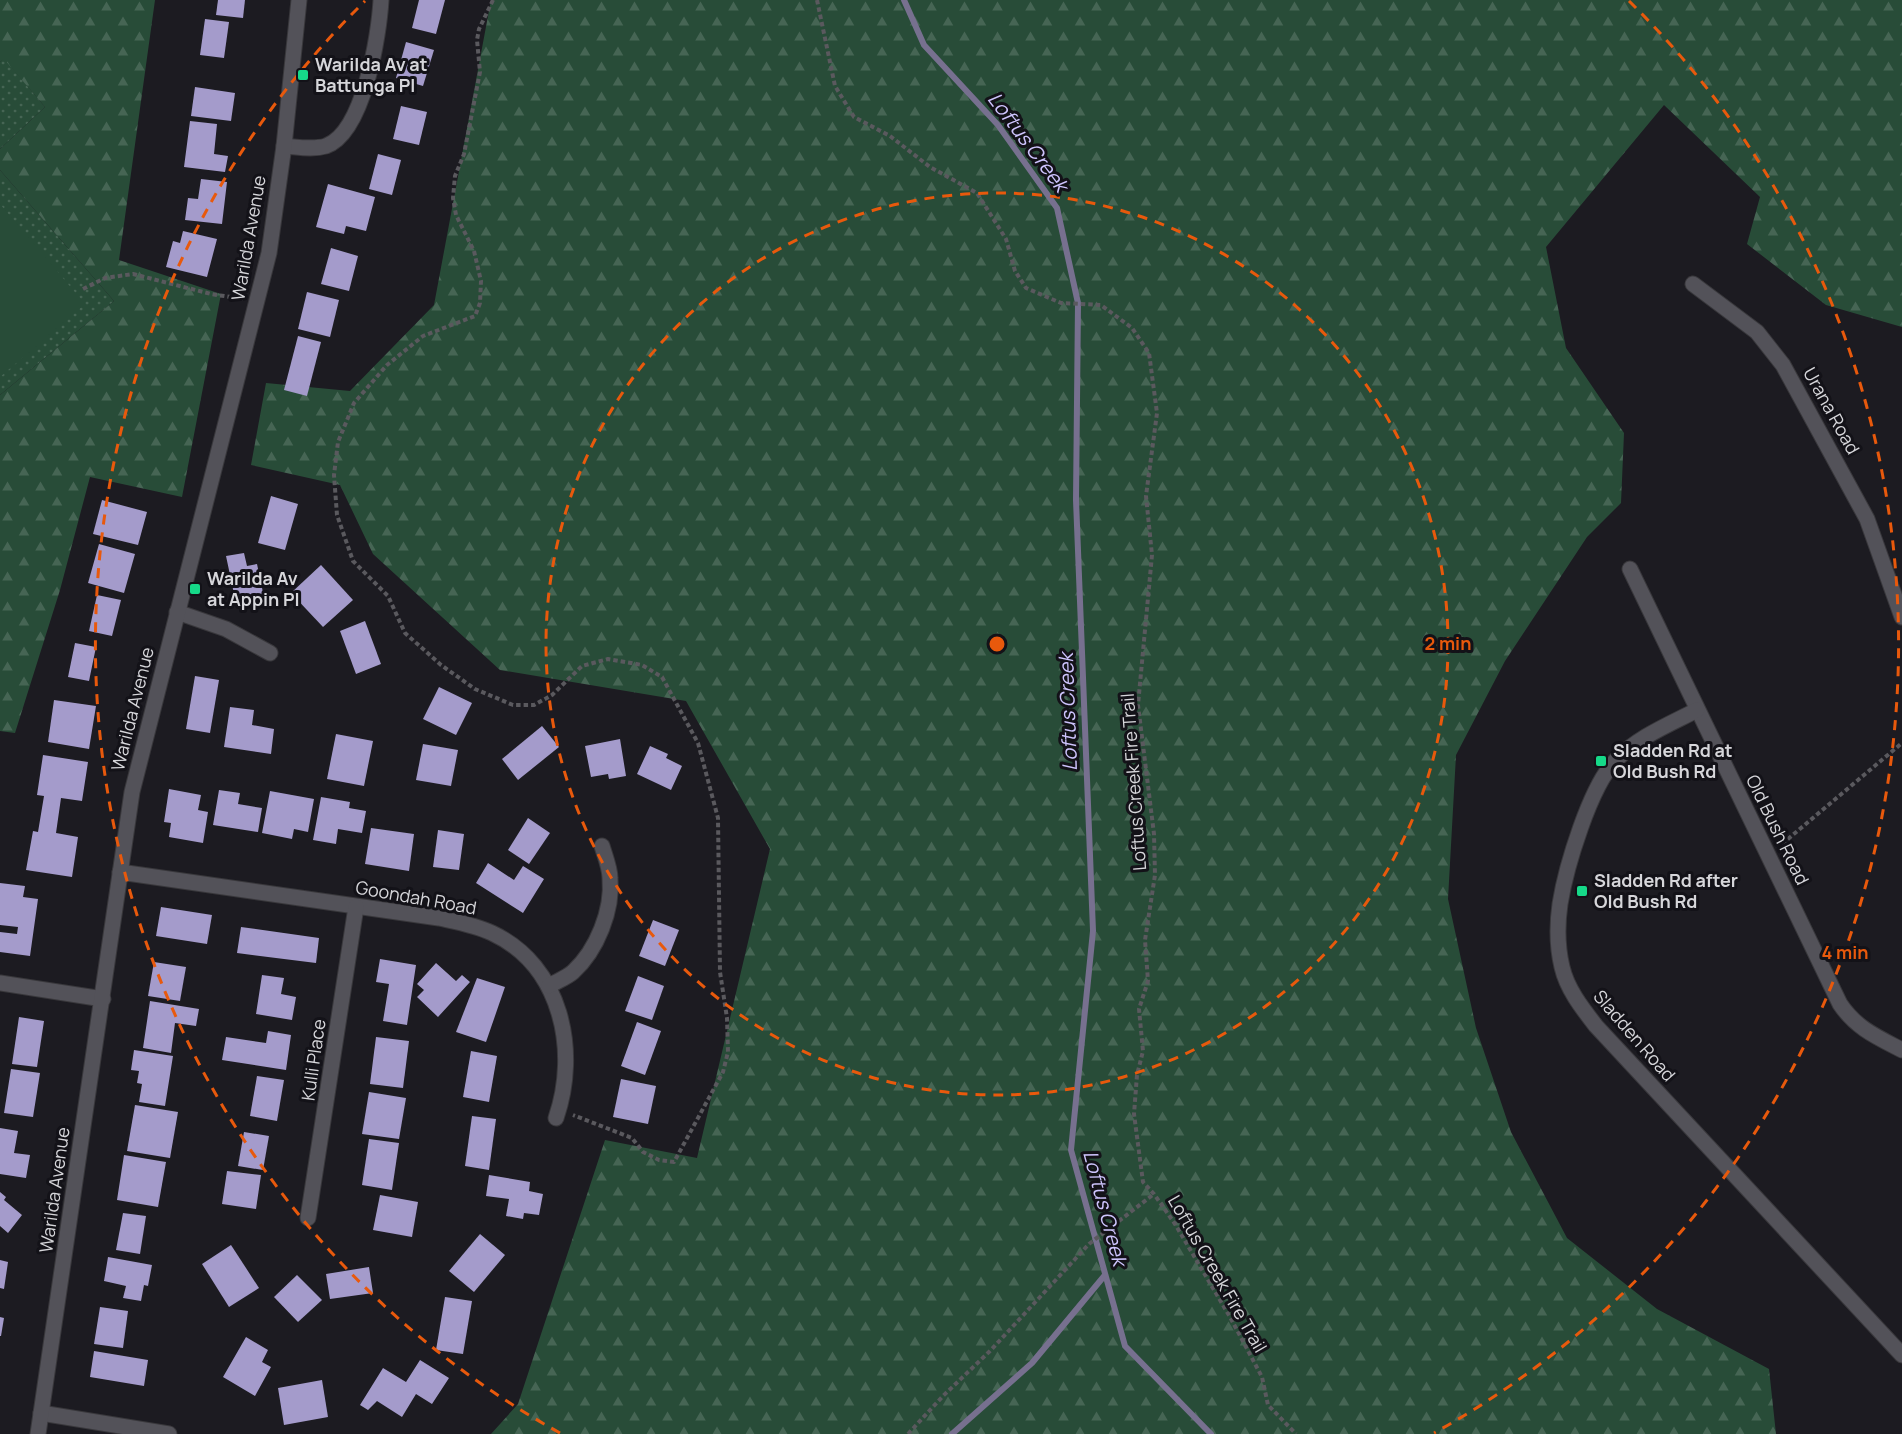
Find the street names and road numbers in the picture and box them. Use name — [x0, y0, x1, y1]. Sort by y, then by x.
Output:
street label: Warilda Avenue — [225, 173, 271, 302]
street label: Urana Road — [1798, 363, 1866, 458]
street label: Warilda Avenue — [105, 644, 159, 773]
street label: Loftus Creek Fire Trail — [1115, 692, 1151, 872]
street label: Old Bush Road — [1741, 771, 1815, 889]
street label: Goondah Road — [354, 875, 478, 919]
street label: Sladden Road — [1588, 985, 1681, 1086]
street label: Kulli Place — [295, 1017, 331, 1102]
street label: Warilda Avenue — [33, 1125, 75, 1254]
street label: Loftus Creek Fire Trail — [1163, 1190, 1273, 1357]

